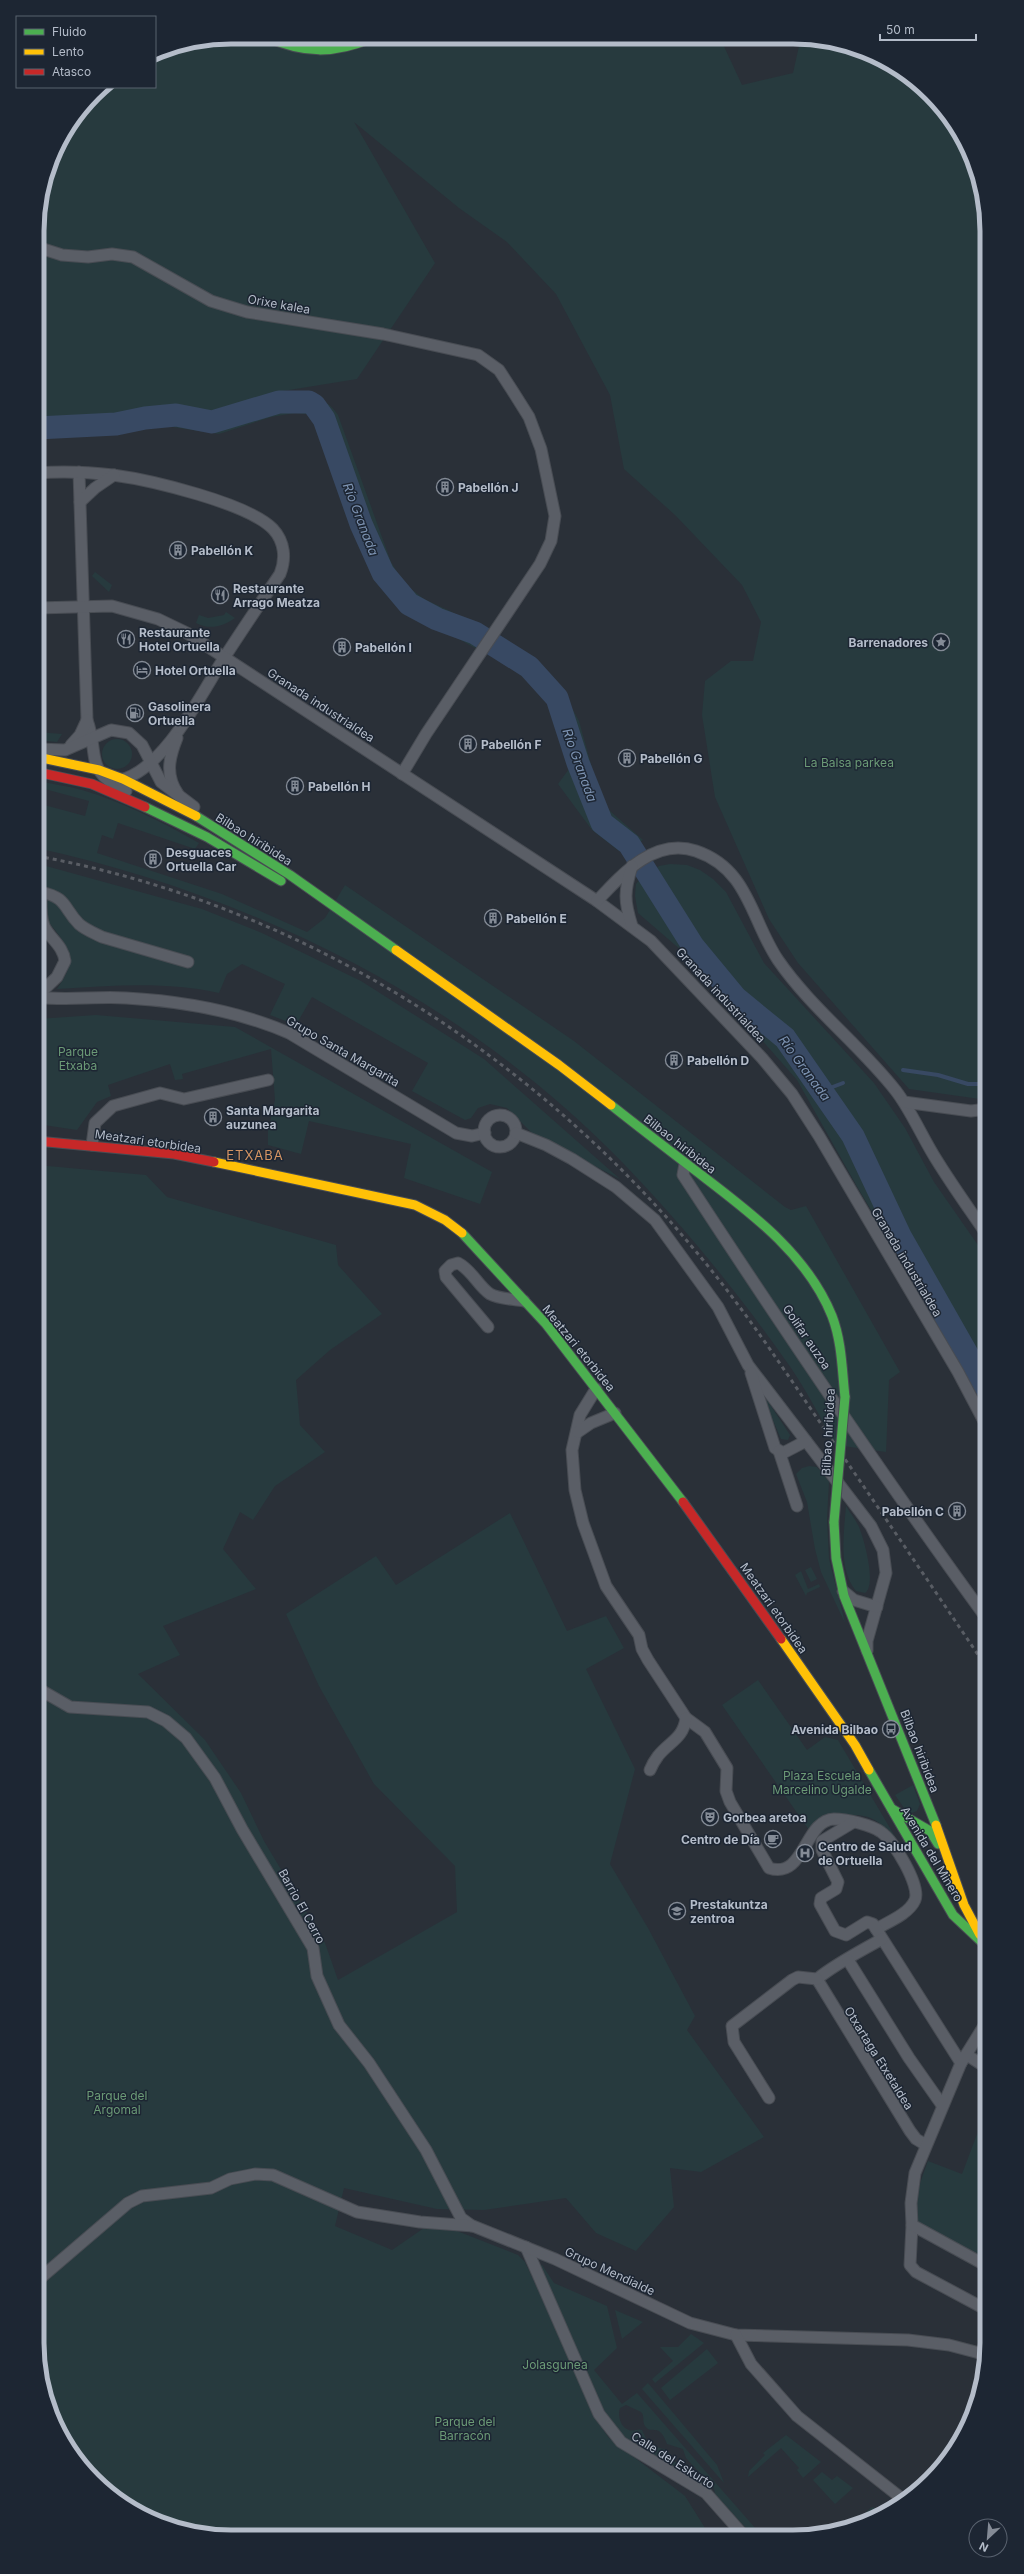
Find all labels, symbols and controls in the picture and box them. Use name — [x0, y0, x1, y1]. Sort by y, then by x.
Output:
legend — [16, 16, 156, 88]
scale bar — [880, 16, 976, 42]
text: 50 m — [886, 22, 915, 37]
text: Fluido — [52, 24, 87, 39]
text: Lento — [52, 44, 84, 59]
text: Atasco — [52, 64, 91, 79]
street label: Orixe kalea — [246, 291, 312, 317]
building icon: Pabellón J — [435, 477, 455, 497]
water label: Río Granada — [340, 480, 382, 558]
place label: Pabellón J — [458, 480, 519, 495]
building icon: Pabellón K — [168, 540, 188, 560]
place label: Pabellón K — [191, 543, 253, 558]
place label: Restaurante Arrago Meatza — [233, 581, 320, 610]
restaurant icon: Restaurante Arrago Meatza — [210, 585, 230, 605]
place label: Restaurante Hotel Ortuella — [139, 625, 220, 654]
restaurant icon: Restaurante Hotel Ortuella — [116, 629, 136, 649]
place icon: Barrenadores — [931, 632, 951, 652]
place label: Barrenadores — [849, 635, 928, 650]
building icon: Pabellón I — [332, 637, 352, 657]
place label: Pabellón I — [355, 640, 412, 655]
hotel icon: Hotel Ortuella — [132, 660, 152, 680]
place label: Hotel Ortuella — [155, 663, 236, 678]
street label: Granada industrialdea — [265, 665, 377, 745]
place label: Gasolinera Ortuella — [148, 699, 211, 728]
fuel station icon: Gasolinera Ortuella — [125, 703, 145, 723]
water label: Río Granada — [559, 726, 601, 804]
building icon: Pabellón F — [458, 734, 478, 754]
place label: Pabellón F — [481, 737, 542, 752]
building icon: Pabellón G — [617, 748, 637, 768]
place label: Pabellón G — [640, 751, 702, 766]
park label: La Balsa parkea — [804, 755, 894, 770]
building icon: Pabellón H — [285, 776, 305, 796]
place label: Pabellón H — [308, 779, 370, 794]
street label: Bilbao hiribidea — [213, 809, 295, 869]
place label: Desguaces Ortuella Car — [166, 845, 237, 874]
building icon: Desguaces Ortuella Car — [143, 849, 163, 869]
building icon: Pabellón E — [483, 908, 503, 928]
place label: Pabellón E — [506, 911, 567, 926]
street label: Granada industrialdea — [673, 944, 769, 1046]
street label: Grupo Santa Margarita — [284, 1012, 402, 1090]
water label: Río Granada — [776, 1032, 834, 1104]
park label: Parque Etxaba — [58, 1044, 98, 1073]
building icon: Pabellón D — [664, 1050, 684, 1070]
place label: Pabellón D — [687, 1053, 749, 1068]
place label: Santa Margarita auzunea — [226, 1103, 320, 1132]
building icon: Santa Margarita auzunea — [203, 1107, 223, 1127]
street label: Bilbao hiribidea — [641, 1111, 719, 1177]
street label: Meatzari etorbidea — [94, 1126, 202, 1156]
district label: ETXABA — [226, 1147, 284, 1163]
street label: Granada industrialdea — [868, 1205, 946, 1319]
street label: Meatzari etorbidea — [539, 1302, 619, 1394]
street label: Golifar auzoa — [780, 1302, 834, 1372]
street label: Bilbao hiribidea — [818, 1388, 838, 1476]
building icon: Pabellón C — [947, 1501, 967, 1521]
place label: Pabellón C — [882, 1504, 944, 1519]
street label: Meatzari etorbidea — [737, 1560, 811, 1656]
street label: Bilbao hiribidea — [897, 1707, 943, 1795]
bus stop icon: Avenida Bilbao — [881, 1719, 901, 1739]
place label: Avenida Bilbao — [791, 1722, 878, 1737]
park label: Plaza Escuela Marcelino Ugalde — [772, 1768, 872, 1797]
street label: Avenida del Minero — [898, 1804, 966, 1904]
theatre icon: Gorbea aretoa — [700, 1807, 720, 1827]
place label: Gorbea aretoa — [723, 1810, 807, 1825]
cafe icon: Centro de Día — [763, 1829, 783, 1849]
place label: Centro de Día — [681, 1832, 760, 1847]
place label: Centro de Salud de Ortuella — [818, 1839, 911, 1868]
hospital icon: Centro de Salud de Ortuella — [795, 1843, 815, 1863]
street label: Barrio El Cerro — [275, 1866, 329, 1946]
place label: Prestakuntza zentroa — [690, 1897, 768, 1926]
school or university icon: Prestakuntza zentroa — [667, 1901, 687, 1921]
street label: Otxartaga Etxetaldea — [841, 2004, 917, 2112]
park label: Parque del Argomal — [87, 2088, 147, 2117]
street label: Grupo Mendialde — [563, 2244, 657, 2298]
park label: Jolasgunea — [522, 2357, 588, 2372]
park label: Parque del Barracón — [435, 2414, 495, 2443]
street label: Calle del Eskurto — [629, 2428, 717, 2492]
north arrow — [968, 2518, 1008, 2558]
text: N — [977, 2539, 990, 2555]

